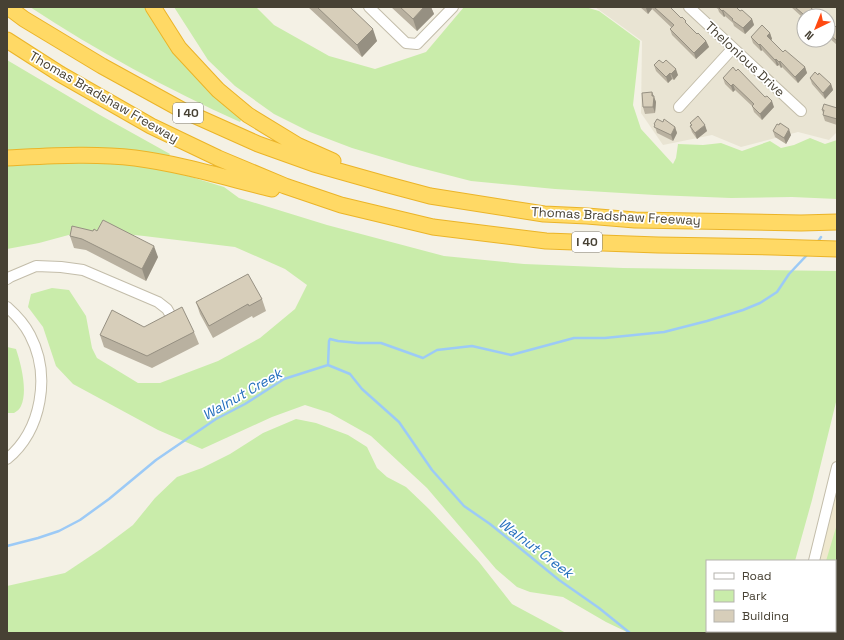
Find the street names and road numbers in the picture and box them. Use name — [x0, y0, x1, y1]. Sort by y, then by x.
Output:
street label: Thelonious Drive — [702, 18, 788, 100]
street label: Thomas Bradshaw Freeway — [26, 47, 182, 147]
road number: I 40 — [173, 103, 203, 123]
street label: Thomas Bradshaw Freeway — [531, 203, 701, 229]
road number: I 40 — [572, 232, 602, 252]

